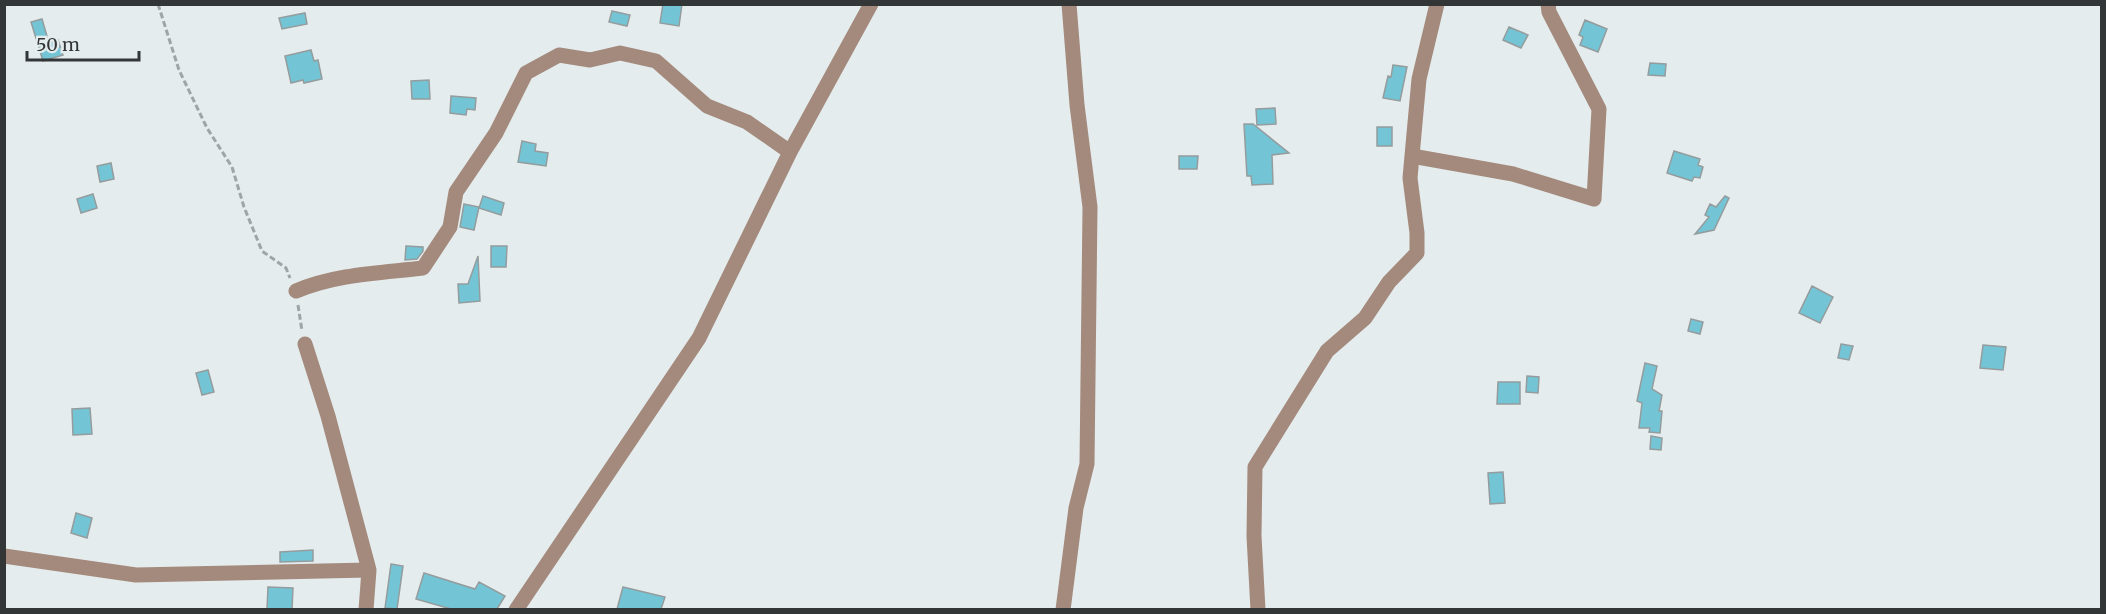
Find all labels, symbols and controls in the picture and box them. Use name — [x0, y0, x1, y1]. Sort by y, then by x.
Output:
scale bar — [27, 24, 140, 62]
text: 50 m — [36, 33, 80, 56]

